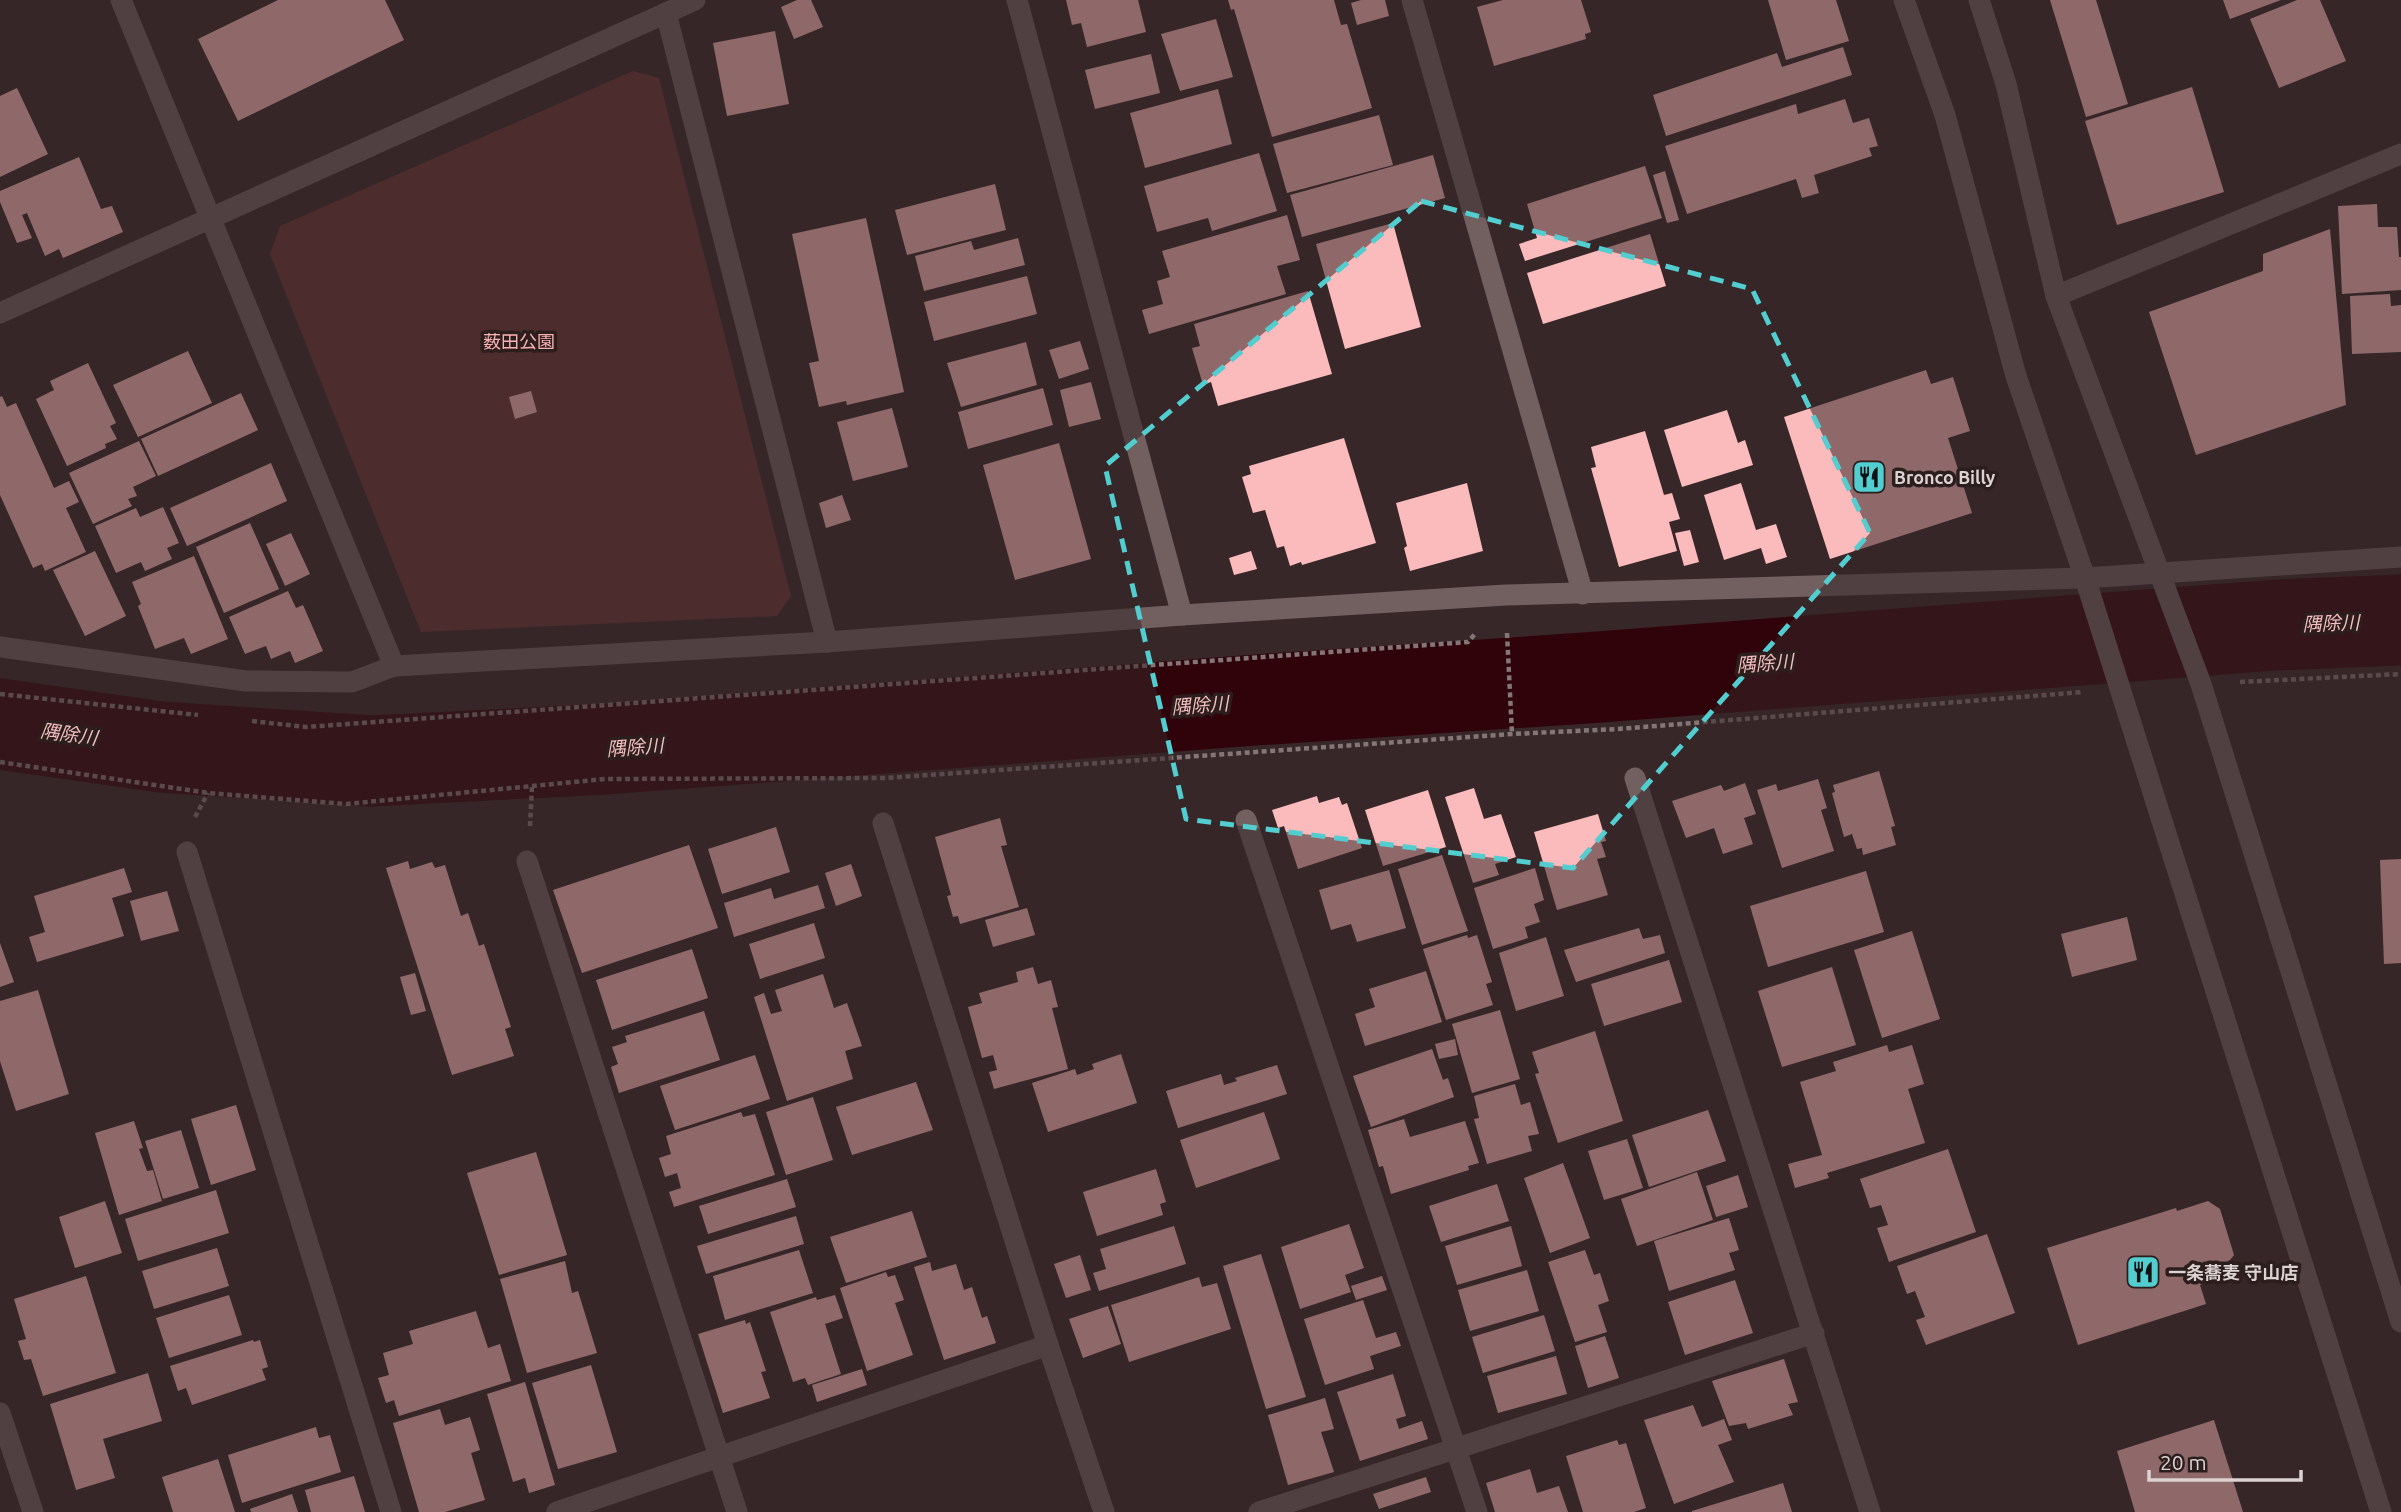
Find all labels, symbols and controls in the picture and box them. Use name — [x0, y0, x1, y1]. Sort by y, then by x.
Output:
park label: 薮田公園 — [483, 331, 555, 351]
restaurant icon: Bronco Billy — [1850, 458, 1888, 496]
place label: Bronco Billy — [1894, 467, 1996, 487]
water label: 隅除川 — [2302, 611, 2362, 635]
water label: 隅除川 — [1736, 650, 1796, 676]
water label: 隅除川 — [1171, 692, 1231, 718]
water label: 隅除川 — [39, 719, 101, 749]
water label: 隅除川 — [606, 734, 666, 760]
restaurant icon: 一条蕎麦 守山店 — [2124, 1253, 2162, 1291]
place label: 一条蕎麦 守山店 — [2168, 1262, 2298, 1282]
scale bar — [2149, 1438, 2301, 1482]
text: 20 m — [2160, 1450, 2207, 1474]

